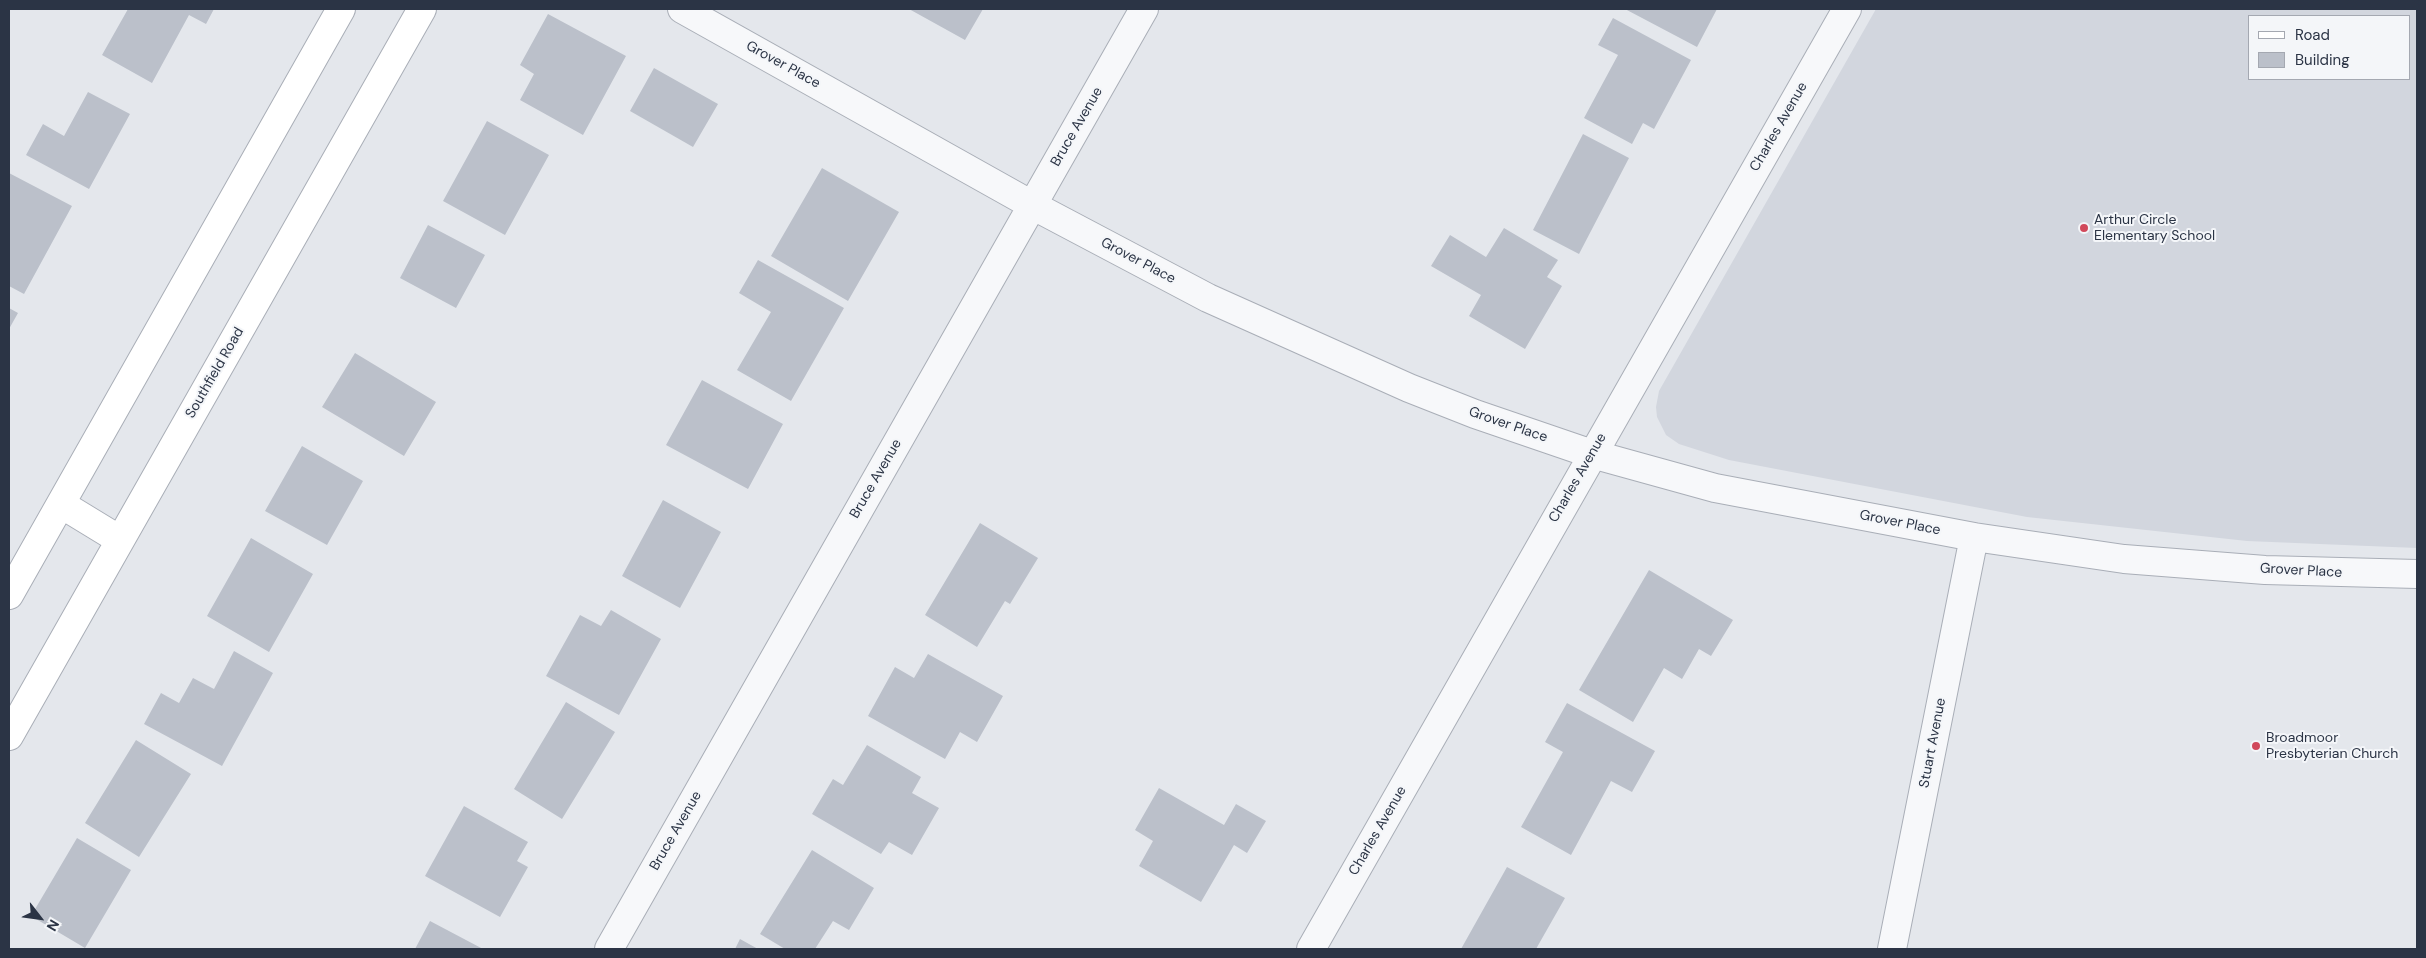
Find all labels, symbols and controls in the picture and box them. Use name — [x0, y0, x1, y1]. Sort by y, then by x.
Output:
legend — [2248, 15, 2411, 80]
text: Road — [2295, 25, 2330, 45]
street label: Grover Place — [743, 38, 823, 92]
text: Building — [2295, 50, 2350, 70]
street label: Charles Avenue — [1747, 79, 1811, 175]
street label: Bruce Avenue — [1048, 84, 1106, 170]
place label: Arthur Circle Elementary School — [2094, 212, 2215, 244]
marker: Arthur Circle Elementary School — [2078, 222, 2090, 234]
street label: Grover Place — [1098, 234, 1178, 288]
street label: Southfield Road — [182, 325, 248, 421]
street label: Grover Place — [1466, 404, 1550, 446]
street label: Charles Avenue — [1546, 430, 1610, 526]
street label: Bruce Avenue — [847, 436, 905, 522]
street label: Grover Place — [1858, 507, 1942, 539]
street label: Grover Place — [2260, 560, 2342, 582]
street label: Stuart Avenue — [1916, 697, 1950, 789]
place label: Broadmoor Presbyterian Church — [2266, 730, 2398, 762]
marker: Broadmoor Presbyterian Church — [2250, 740, 2262, 752]
street label: Charles Avenue — [1346, 783, 1410, 879]
street label: Bruce Avenue — [647, 788, 705, 874]
north arrow — [15, 893, 65, 943]
text: N — [43, 917, 63, 934]

